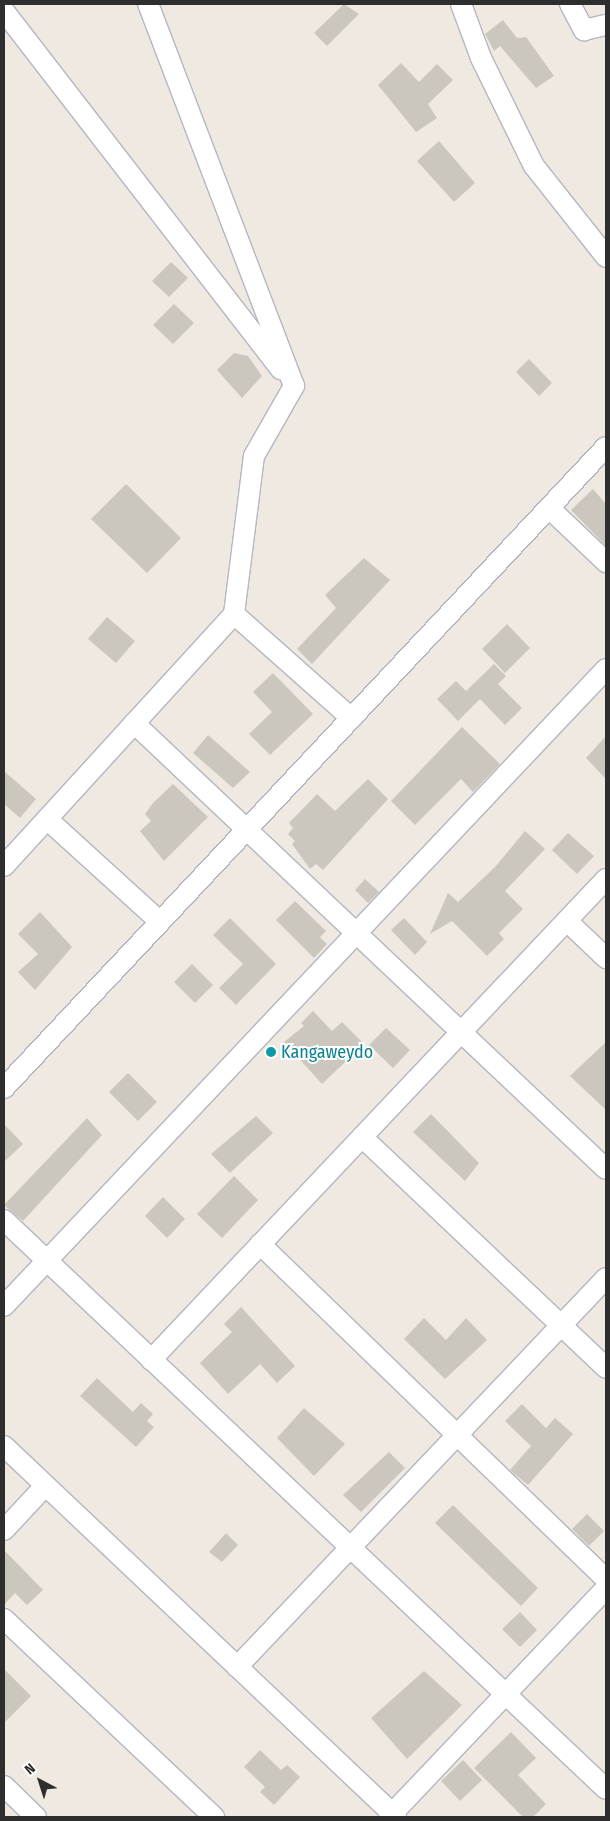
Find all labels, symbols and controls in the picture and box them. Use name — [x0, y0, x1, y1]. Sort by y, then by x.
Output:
place label: Kangaweydo — [281, 1041, 373, 1063]
marker: Kangaweydo — [265, 1046, 277, 1058]
north arrow — [15, 1756, 65, 1806]
text: N — [21, 1760, 39, 1778]

